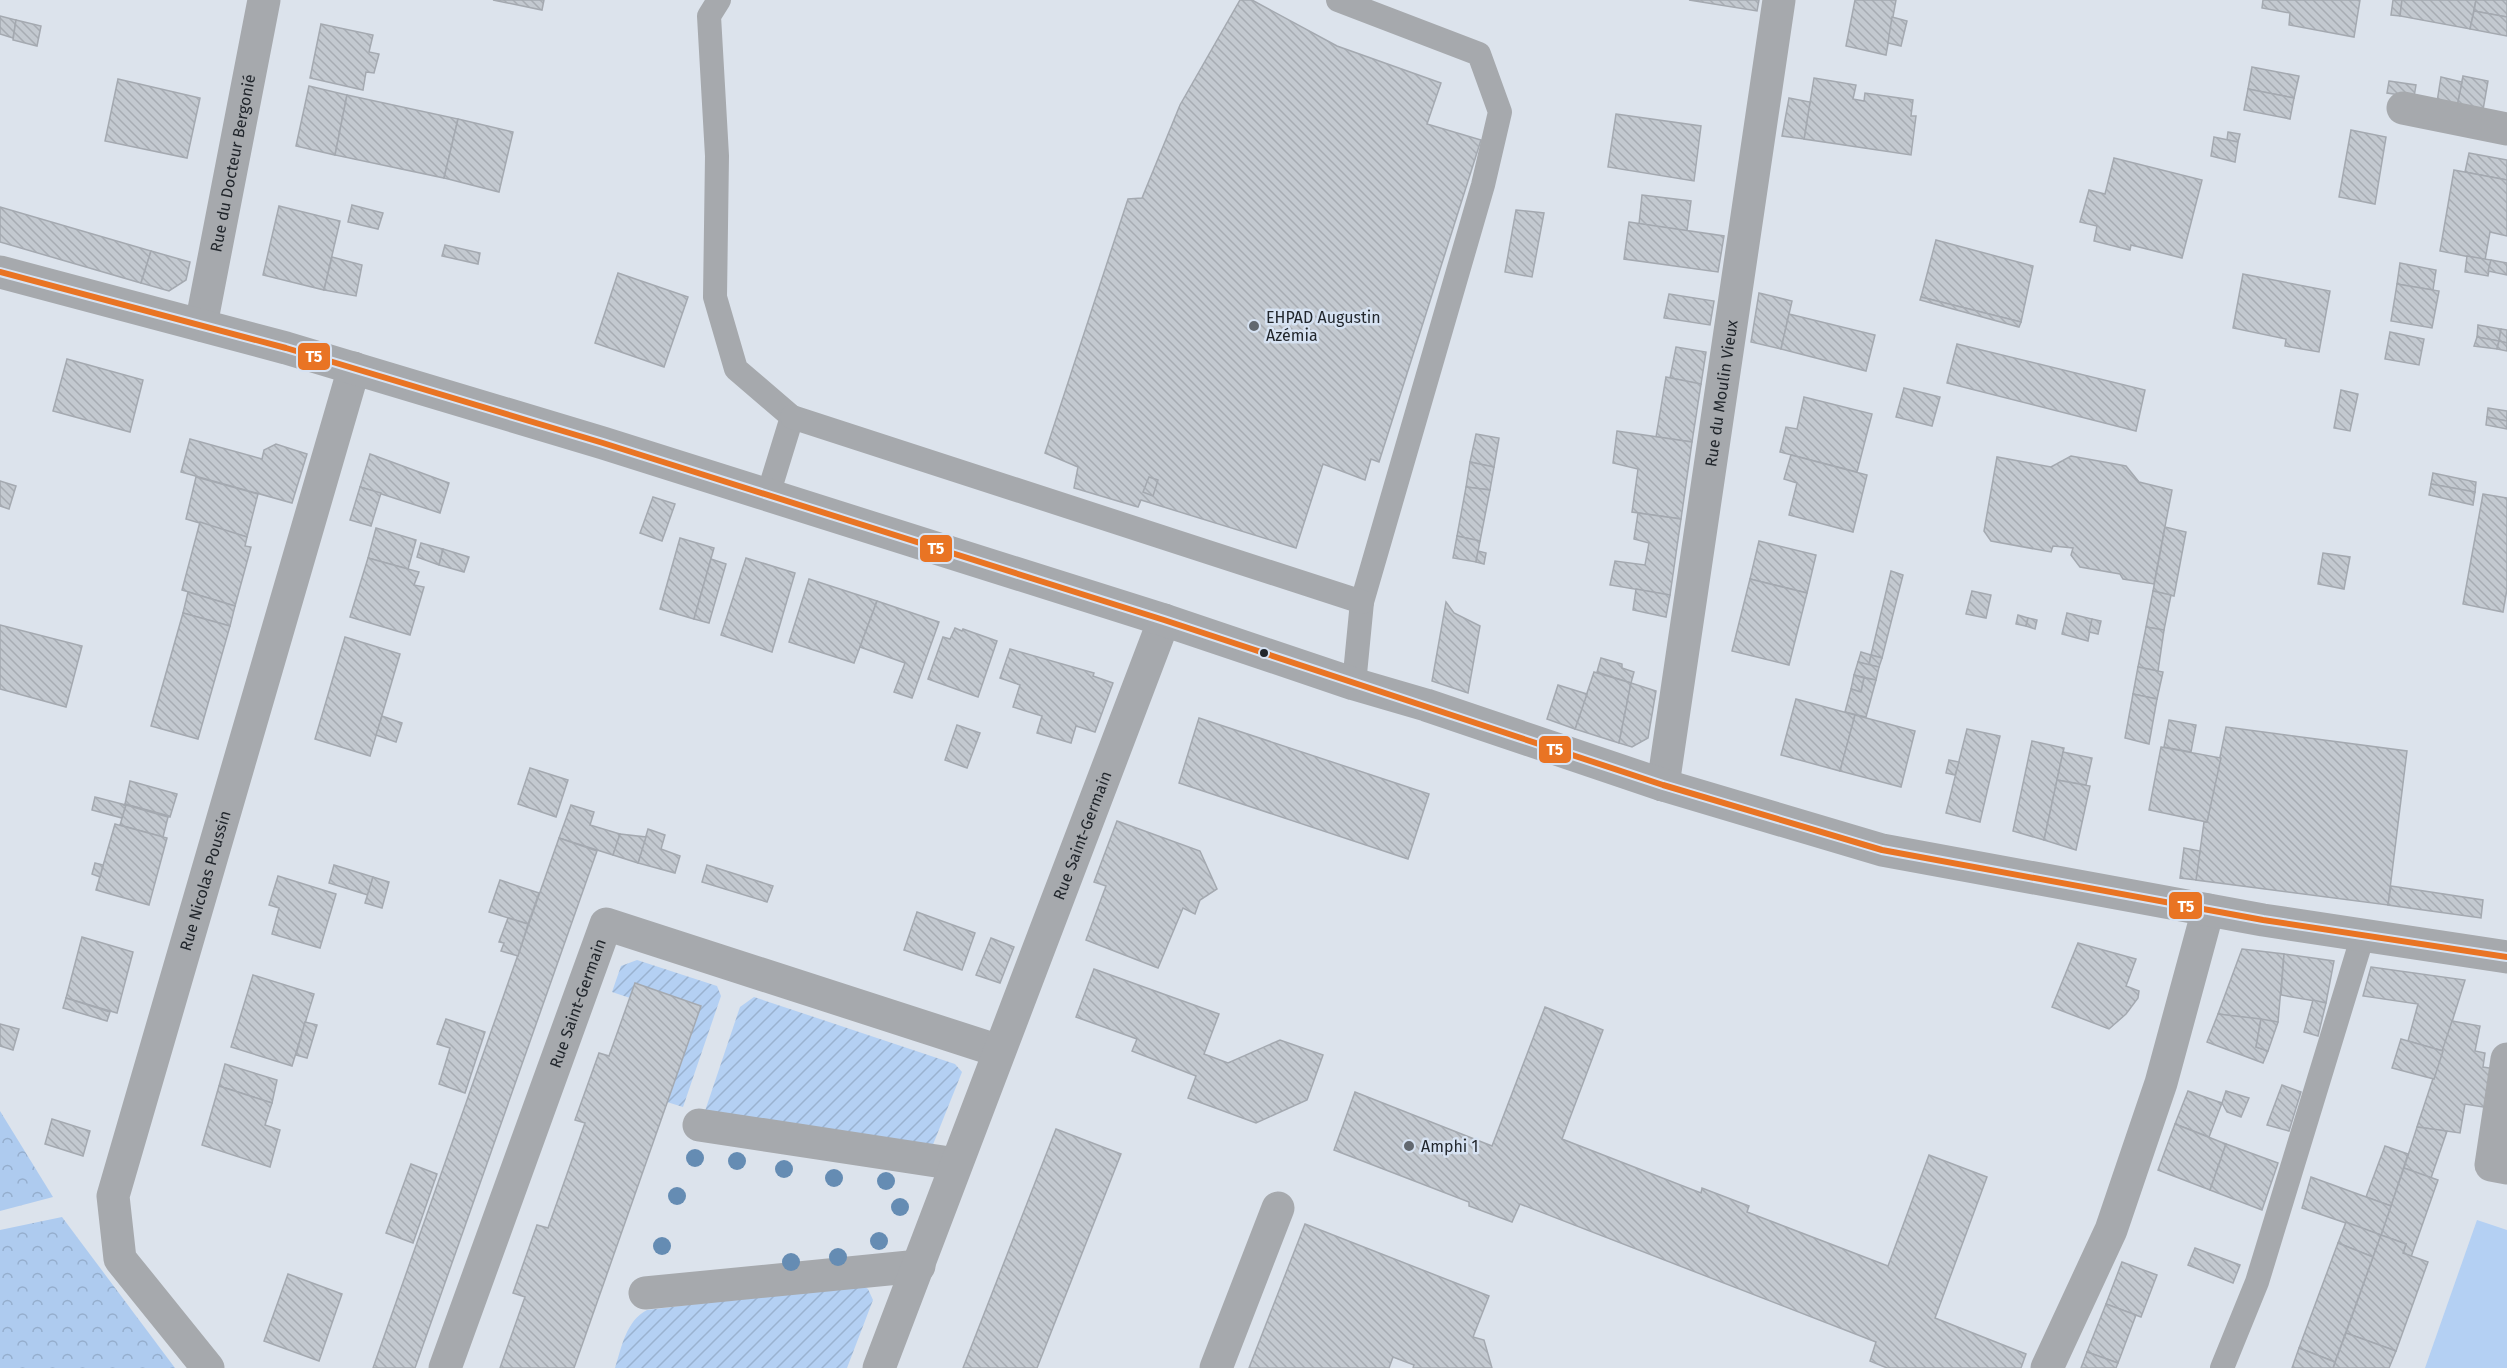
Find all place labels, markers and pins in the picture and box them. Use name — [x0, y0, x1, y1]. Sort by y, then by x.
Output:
place label: EHPAD Augustin Azémia — [1266, 308, 1381, 345]
marker: EHPAD Augustin Azémia — [1247, 319, 1261, 333]
unlabelled marker — [1258, 647, 1270, 659]
place label: Amphi 1 — [1421, 1137, 1478, 1156]
marker: Amphi 1 — [1402, 1139, 1416, 1153]

